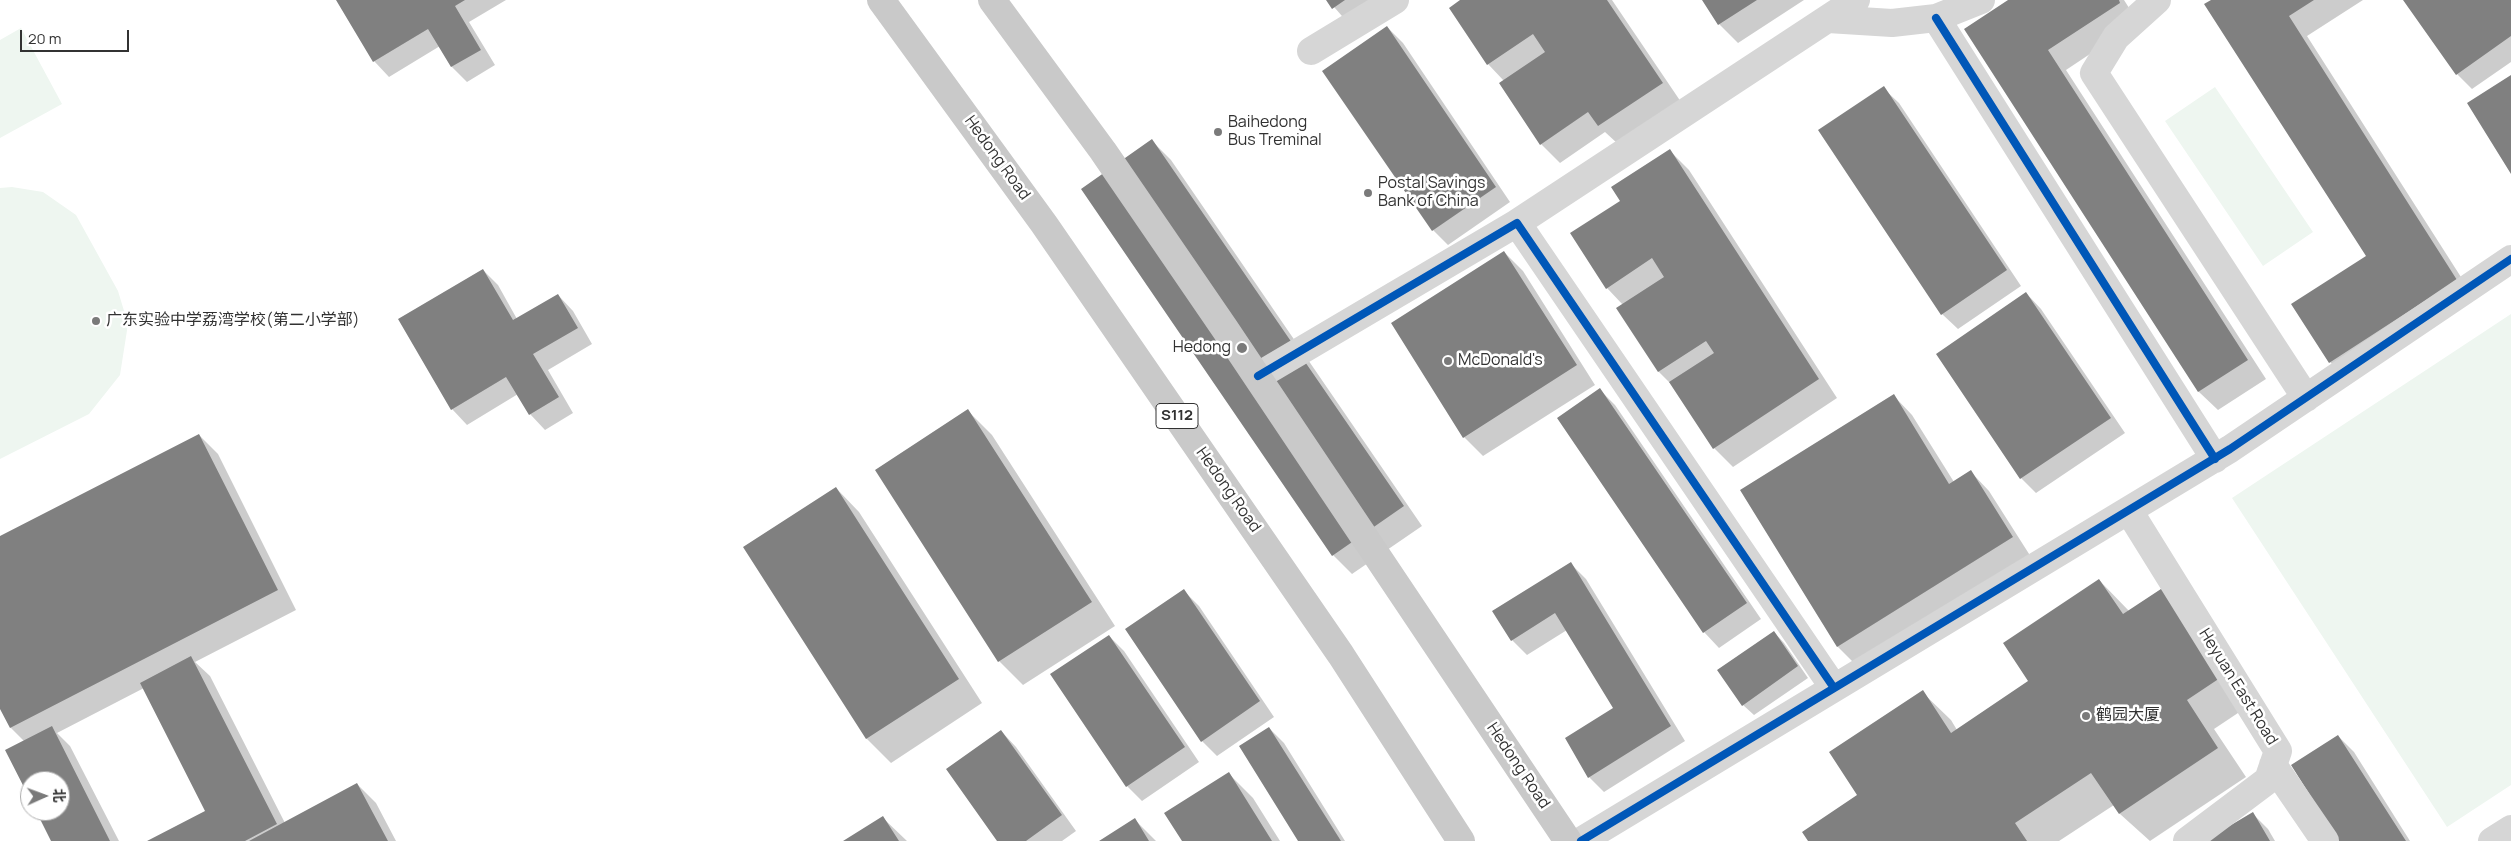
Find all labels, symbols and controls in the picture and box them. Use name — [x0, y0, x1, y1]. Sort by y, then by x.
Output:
scale bar — [22, 20, 131, 52]
text: 20 m — [28, 28, 61, 49]
street label: Hedong Road — [960, 112, 1034, 204]
place label: Baihedong Bus Treminal — [1228, 113, 1322, 151]
marker: Baihedong Bus Treminal — [1212, 126, 1224, 138]
place label: Postal Savings Bank of China — [1378, 174, 1485, 212]
marker: Postal Savings Bank of China — [1362, 187, 1374, 199]
place label: 广东实验中学荔湾学校(第二小学部) — [106, 311, 360, 331]
marker: 广东实验中学荔湾学校(第二小学部) — [90, 315, 102, 327]
place label: Hedong — [1173, 338, 1231, 358]
marker: Hedong — [1235, 341, 1249, 355]
place label: McDonald's — [1458, 351, 1543, 371]
marker: McDonald's — [1442, 355, 1454, 367]
road number: S112 — [1156, 404, 1198, 428]
street label: Hedong Road — [1192, 444, 1264, 536]
street label: Heyuan East Road — [2194, 625, 2282, 749]
place label: 鹤园大厦 — [2096, 706, 2160, 726]
marker: 鹤园大厦 — [2080, 710, 2092, 722]
street label: Hedong Road — [1482, 719, 1554, 813]
north arrow — [20, 771, 70, 821]
text: 北 — [50, 788, 69, 803]

